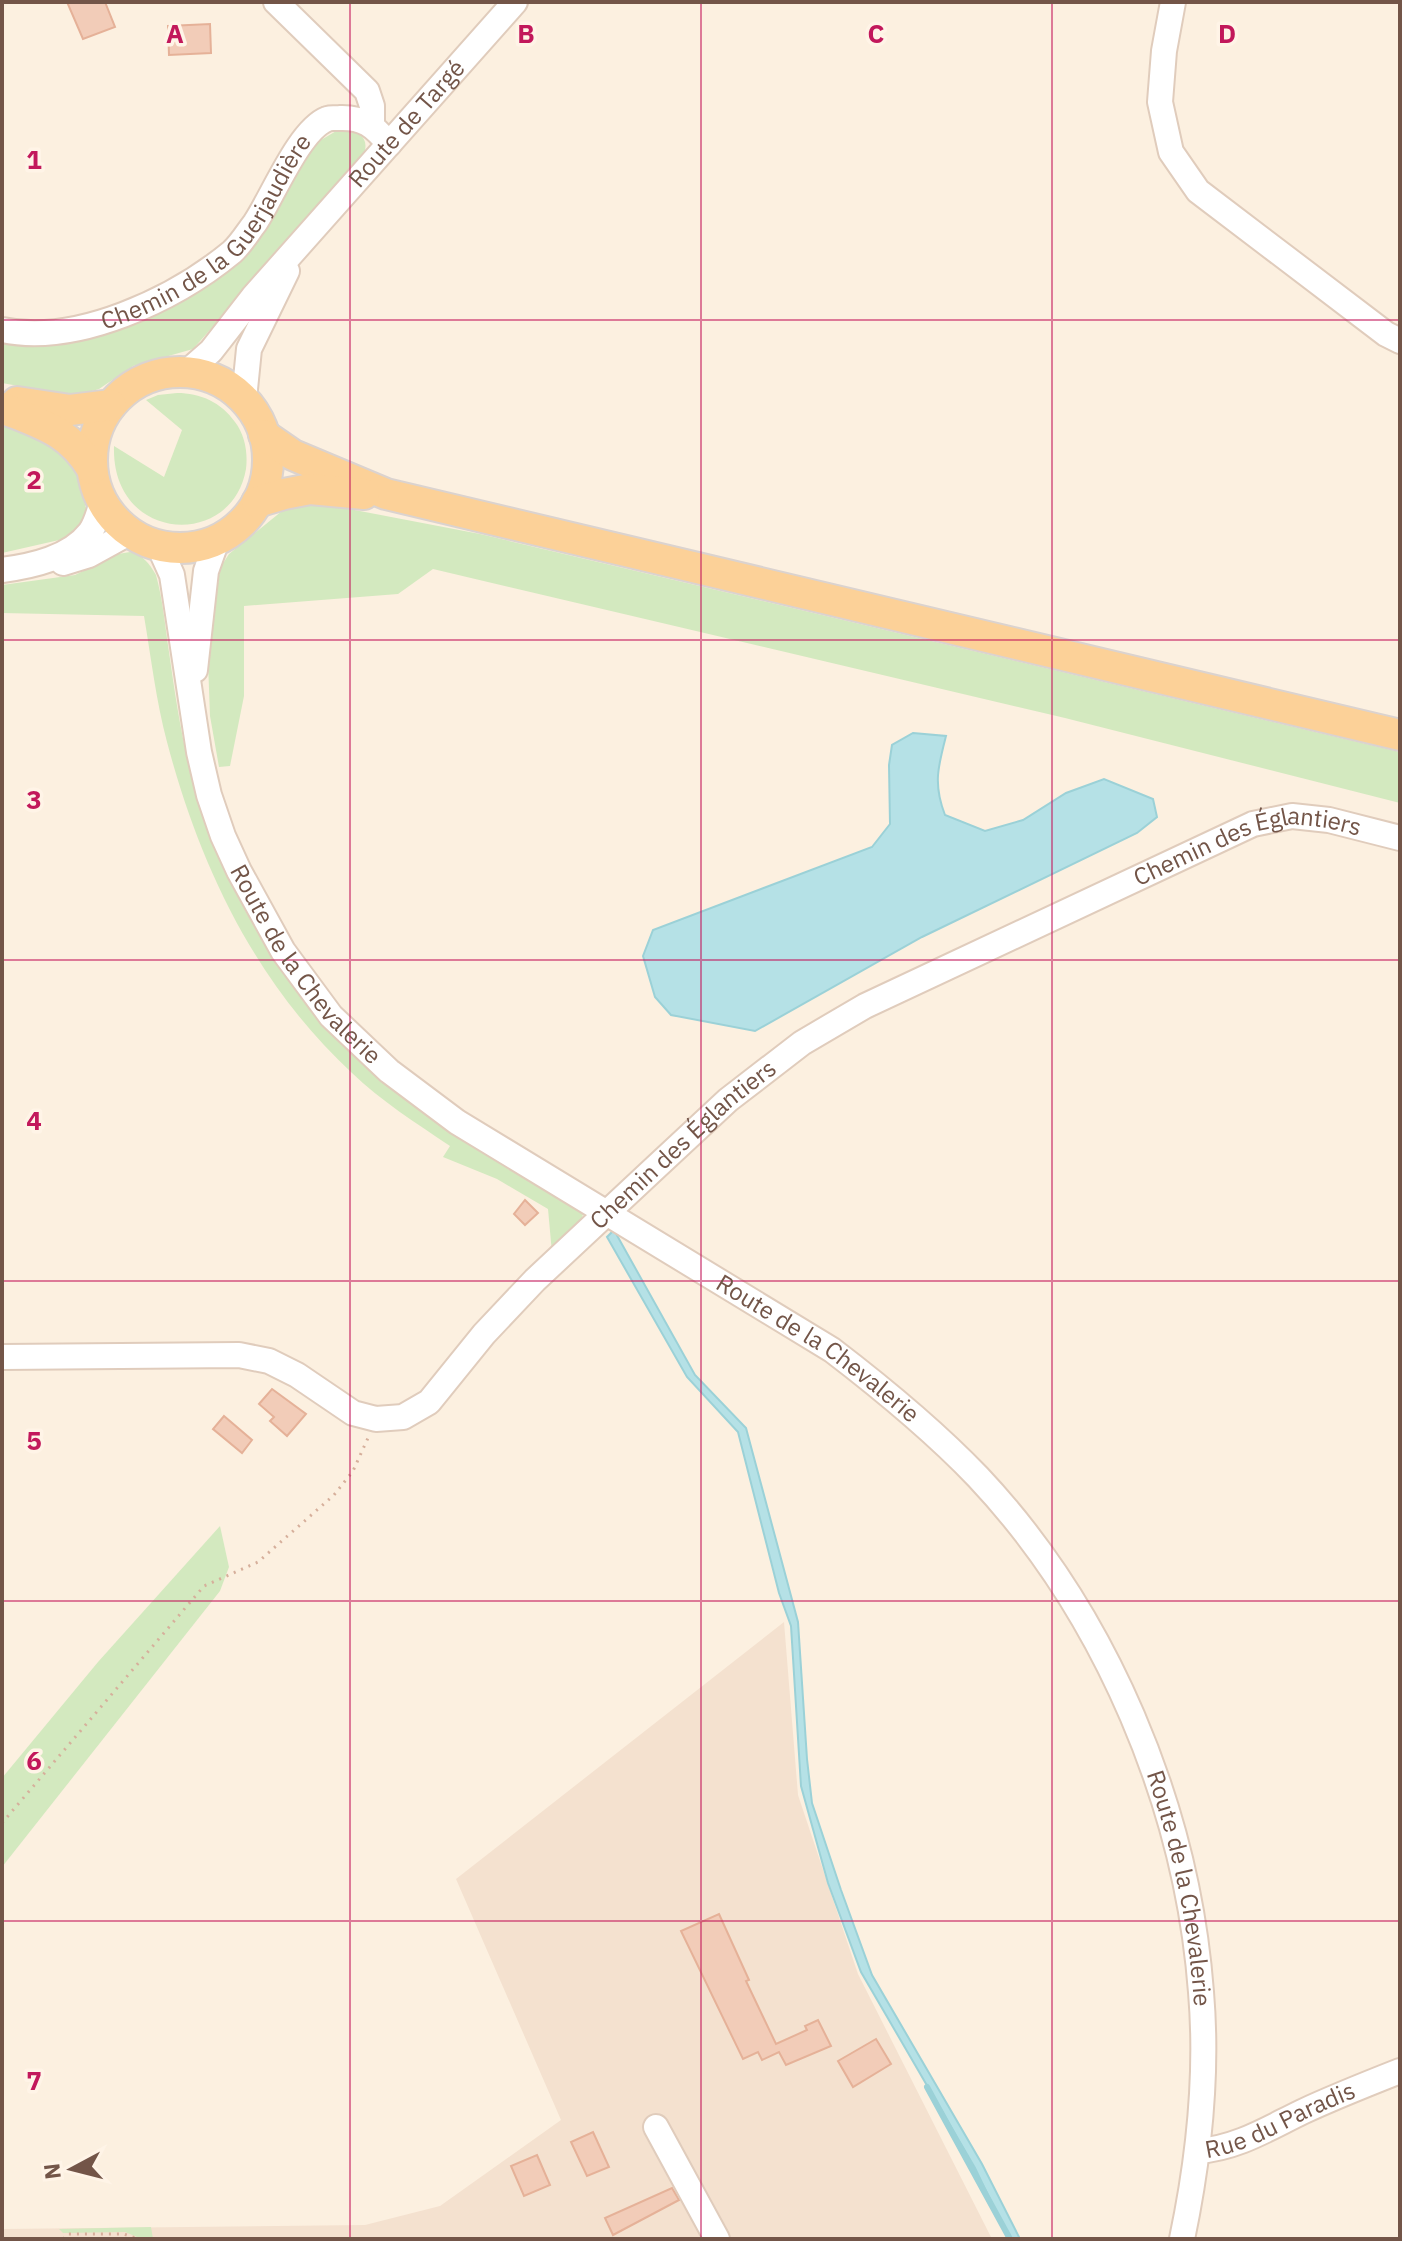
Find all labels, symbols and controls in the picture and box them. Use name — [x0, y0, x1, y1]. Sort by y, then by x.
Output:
text: A — [166, 16, 184, 50]
text: B — [517, 16, 535, 50]
text: C — [868, 16, 885, 50]
text: D — [1218, 16, 1236, 50]
street label: Route de Targé — [341, 52, 472, 194]
street label: Chemin de la Guerjaudière — [97, 127, 318, 336]
text: 1 — [26, 142, 42, 176]
text: 2 — [26, 462, 42, 496]
text: 3 — [26, 782, 42, 816]
street label: Chemin des Églantiers — [1128, 799, 1365, 893]
street label: Route de la Chevalerie — [223, 858, 389, 1071]
street label: Chemin des Églantiers — [582, 1052, 782, 1236]
text: 4 — [26, 1103, 42, 1137]
street label: Route de la Chevalerie — [711, 1266, 927, 1429]
text: 5 — [26, 1423, 42, 1457]
text: 6 — [26, 1743, 42, 1777]
street label: Route de la Chevalerie — [1140, 1766, 1219, 2007]
text: 7 — [26, 2063, 42, 2097]
street label: Rue du Paradis — [1202, 2074, 1360, 2165]
north arrow — [32, 2129, 112, 2209]
text: N — [36, 2162, 67, 2181]

